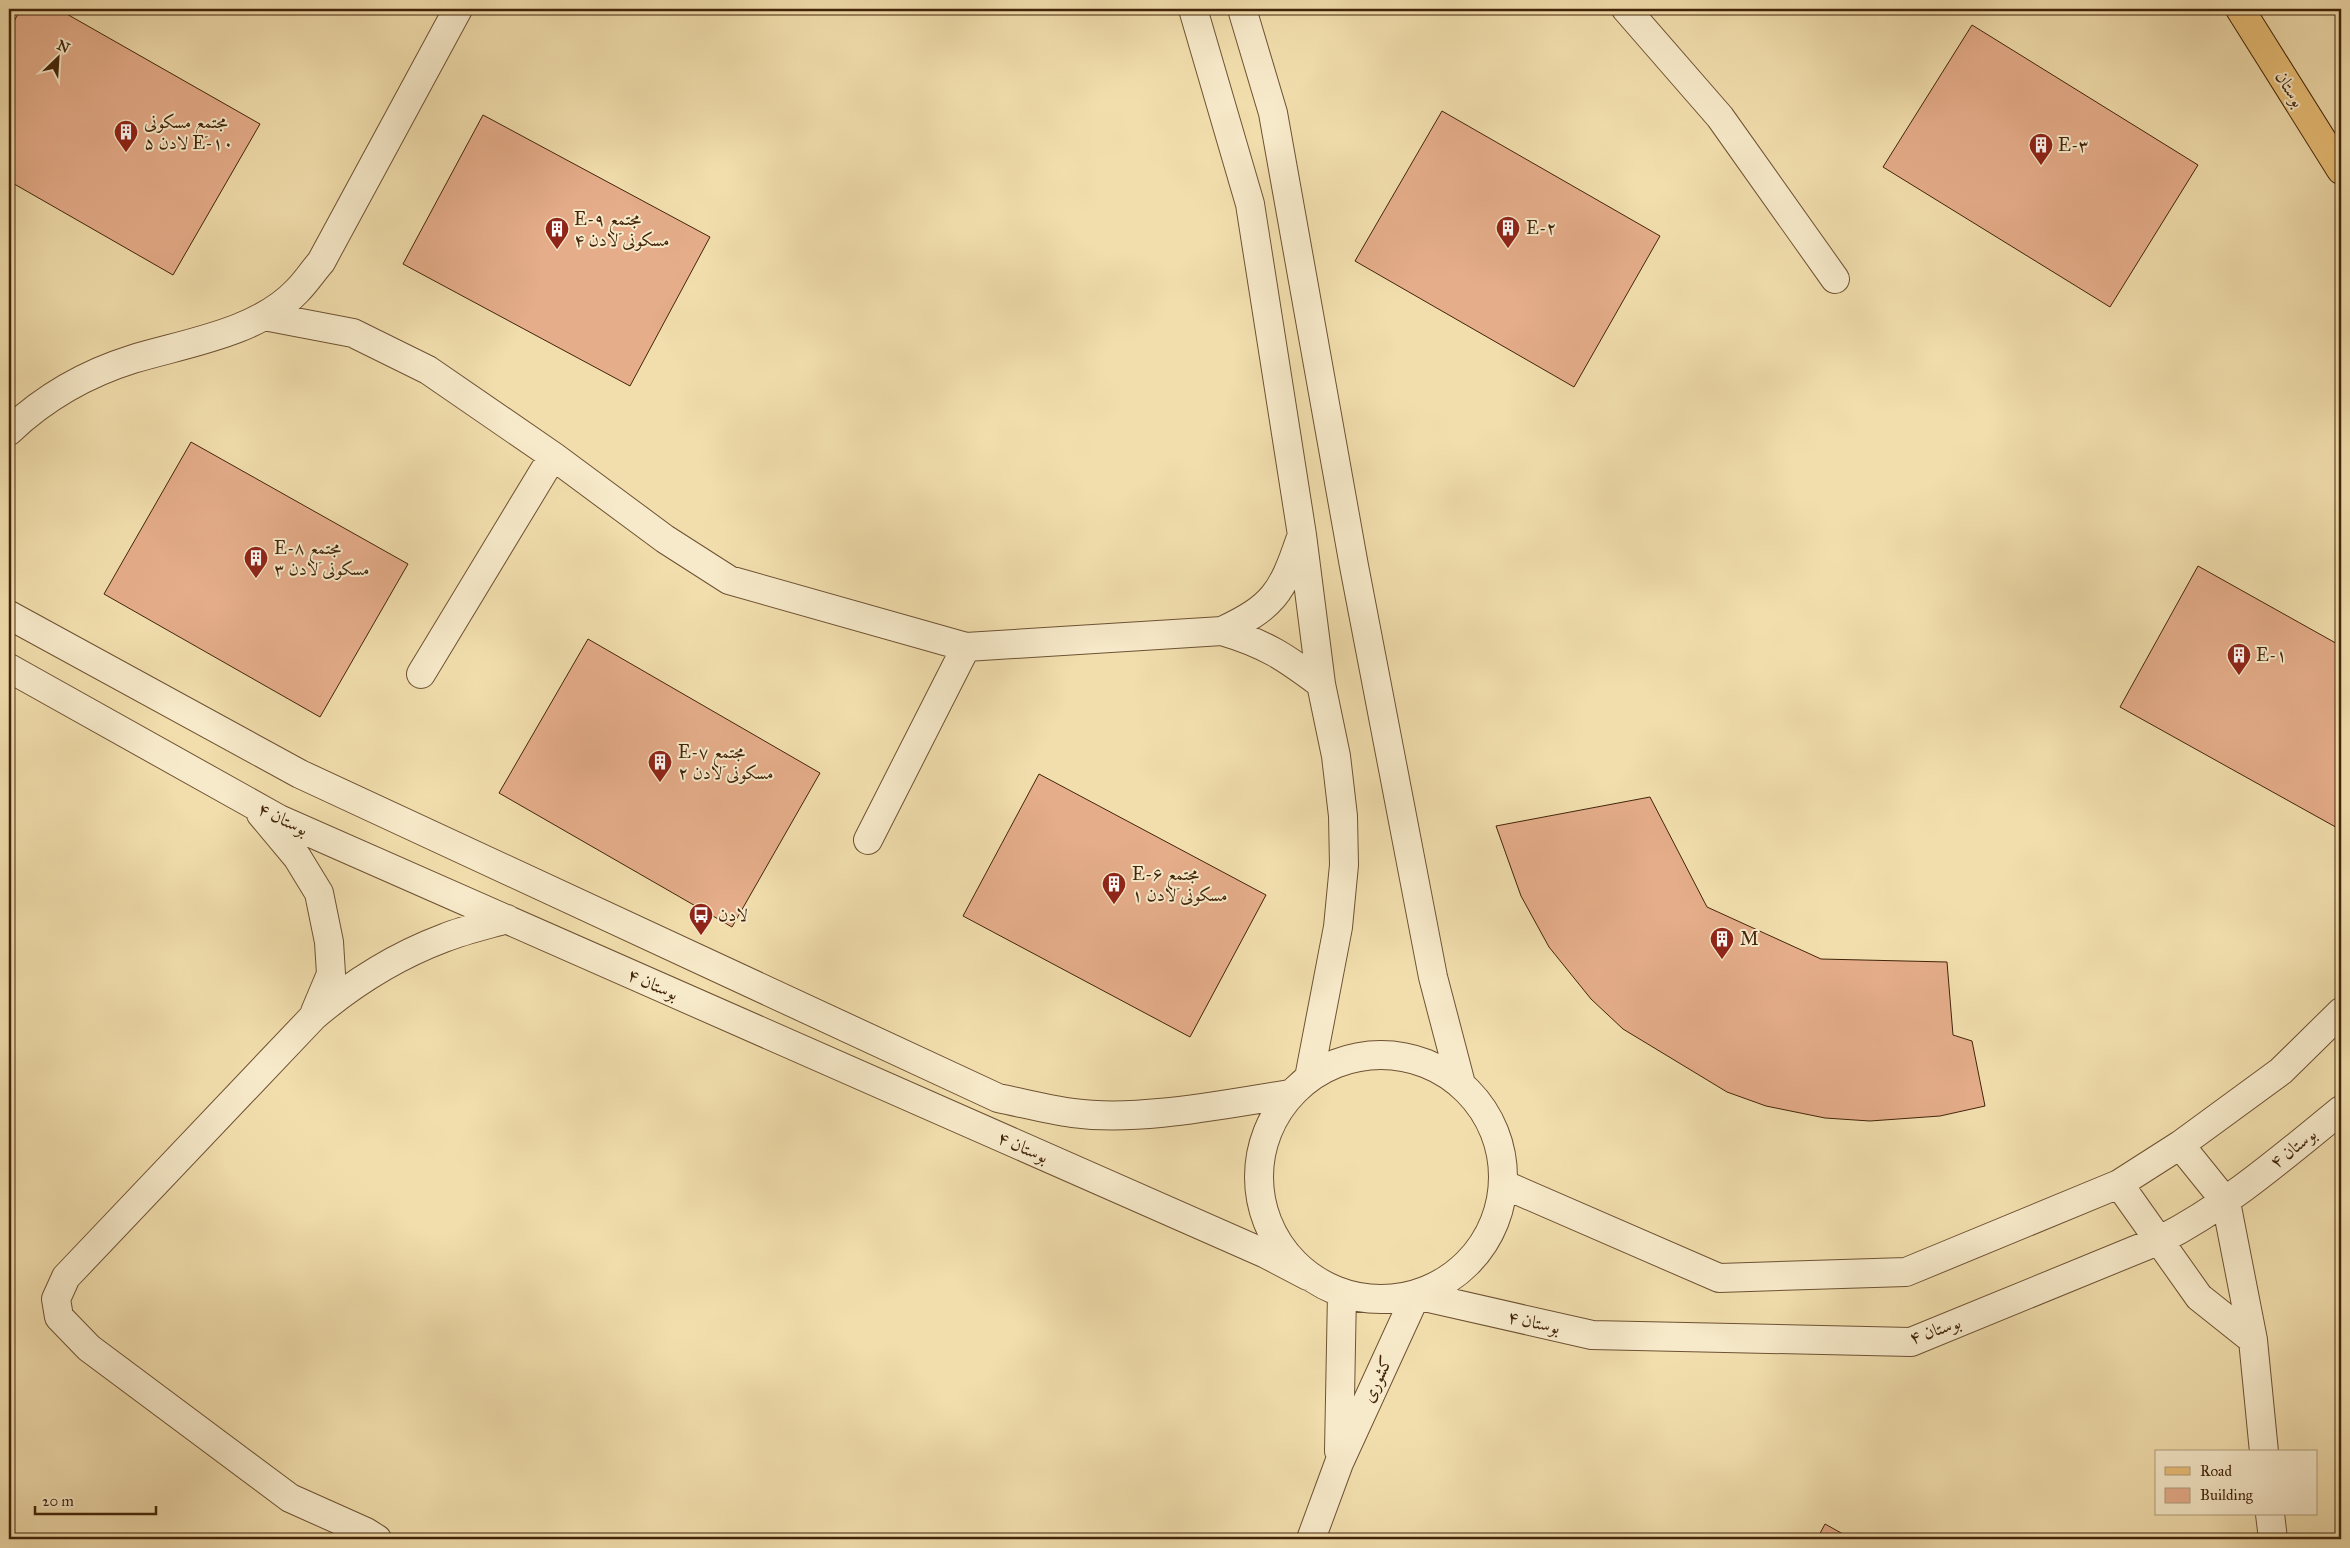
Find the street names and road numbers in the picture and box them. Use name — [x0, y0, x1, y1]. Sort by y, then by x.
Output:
street label: بوستان — [2270, 67, 2310, 111]
street label: بوستان ۴ — [254, 797, 312, 841]
street label: بوستان ۴ — [624, 963, 682, 1005]
street label: بوستان ۴ — [2265, 1123, 2321, 1173]
street label: بوستان ۴ — [994, 1126, 1052, 1168]
street label: بوستان ۴ — [1506, 1305, 1562, 1339]
street label: بوستان ۴ — [1906, 1311, 1964, 1349]
street label: کشوری — [1357, 1352, 1397, 1406]

